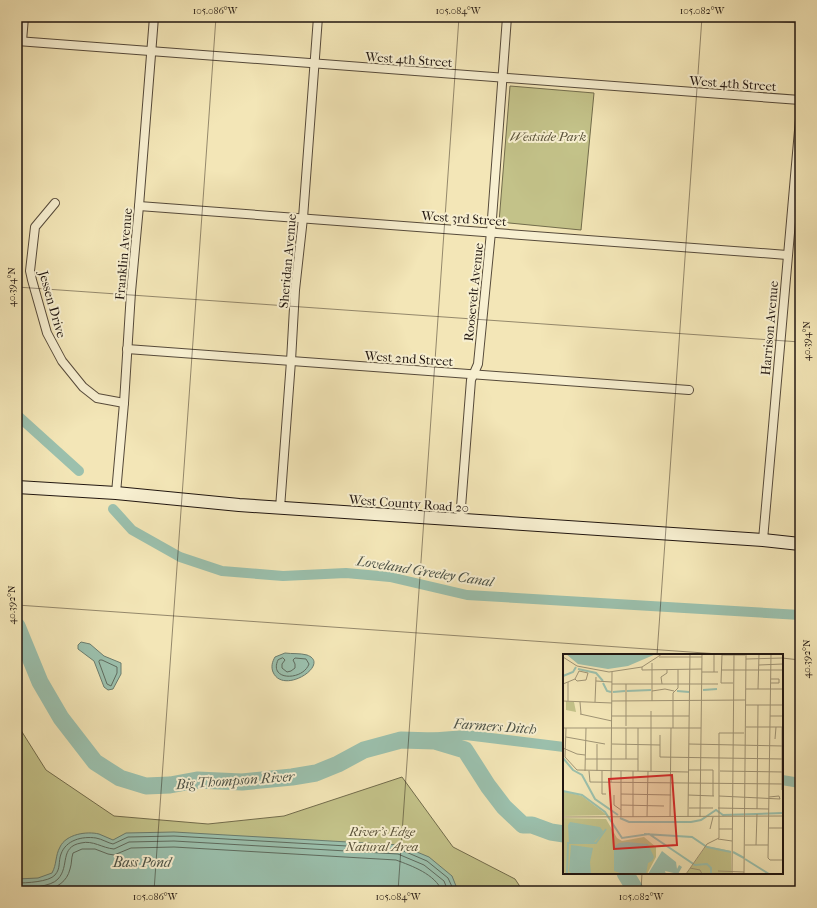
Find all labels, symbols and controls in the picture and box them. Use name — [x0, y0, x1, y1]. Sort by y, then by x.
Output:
text: 105.086°W — [193, 5, 239, 17]
text: 105.084°W — [435, 5, 482, 17]
text: 105.082°W — [680, 5, 725, 17]
street label: West 4th Street — [364, 49, 453, 70]
street label: West 4th Street — [688, 73, 777, 94]
park label: Westside Park — [510, 129, 586, 144]
street label: Franklin Avenue — [112, 207, 135, 301]
street label: West 3rd Street — [420, 208, 507, 229]
street label: Sheridan Avenue — [276, 212, 299, 309]
street label: Roosevelt Avenue — [461, 241, 486, 342]
text: 40.394°N — [6, 267, 18, 307]
street label: Jessen Drive — [36, 268, 69, 340]
street label: Harrison Avenue — [758, 280, 781, 376]
text: 40.394°N — [801, 321, 813, 361]
street label: West 2nd Street — [363, 348, 454, 369]
street label: West County Road 20 — [347, 492, 470, 515]
water label: Loveland Greeley Canal — [354, 552, 496, 591]
text: 40.392°N — [6, 585, 18, 625]
text: 40.392°N — [801, 639, 813, 679]
inset map — [563, 654, 783, 874]
water label: Farmers Ditch — [452, 715, 537, 738]
water label: Big Thompson River — [174, 768, 297, 793]
park label: River's Edge Natural Area — [345, 824, 418, 854]
water label: Bass Pond — [112, 854, 173, 871]
text: 105.086°W — [133, 891, 179, 903]
text: 105.084°W — [375, 891, 422, 903]
text: 105.082°W — [619, 891, 664, 903]

